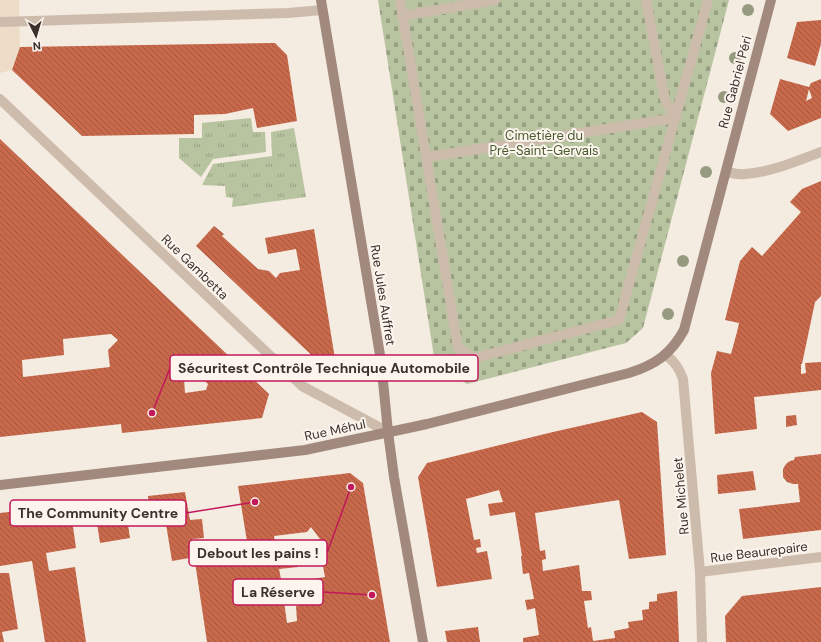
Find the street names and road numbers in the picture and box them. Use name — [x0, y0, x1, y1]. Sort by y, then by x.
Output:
street label: Rue Gabriel Péri — [714, 34, 756, 130]
street label: Rue Gambetta — [158, 231, 232, 303]
street label: Rue Jules Auffret — [367, 243, 399, 347]
street label: Rue Méhul — [303, 415, 367, 445]
street label: Rue Michelet — [669, 457, 693, 535]
street label: Rue Beaurepaire — [709, 538, 809, 566]

